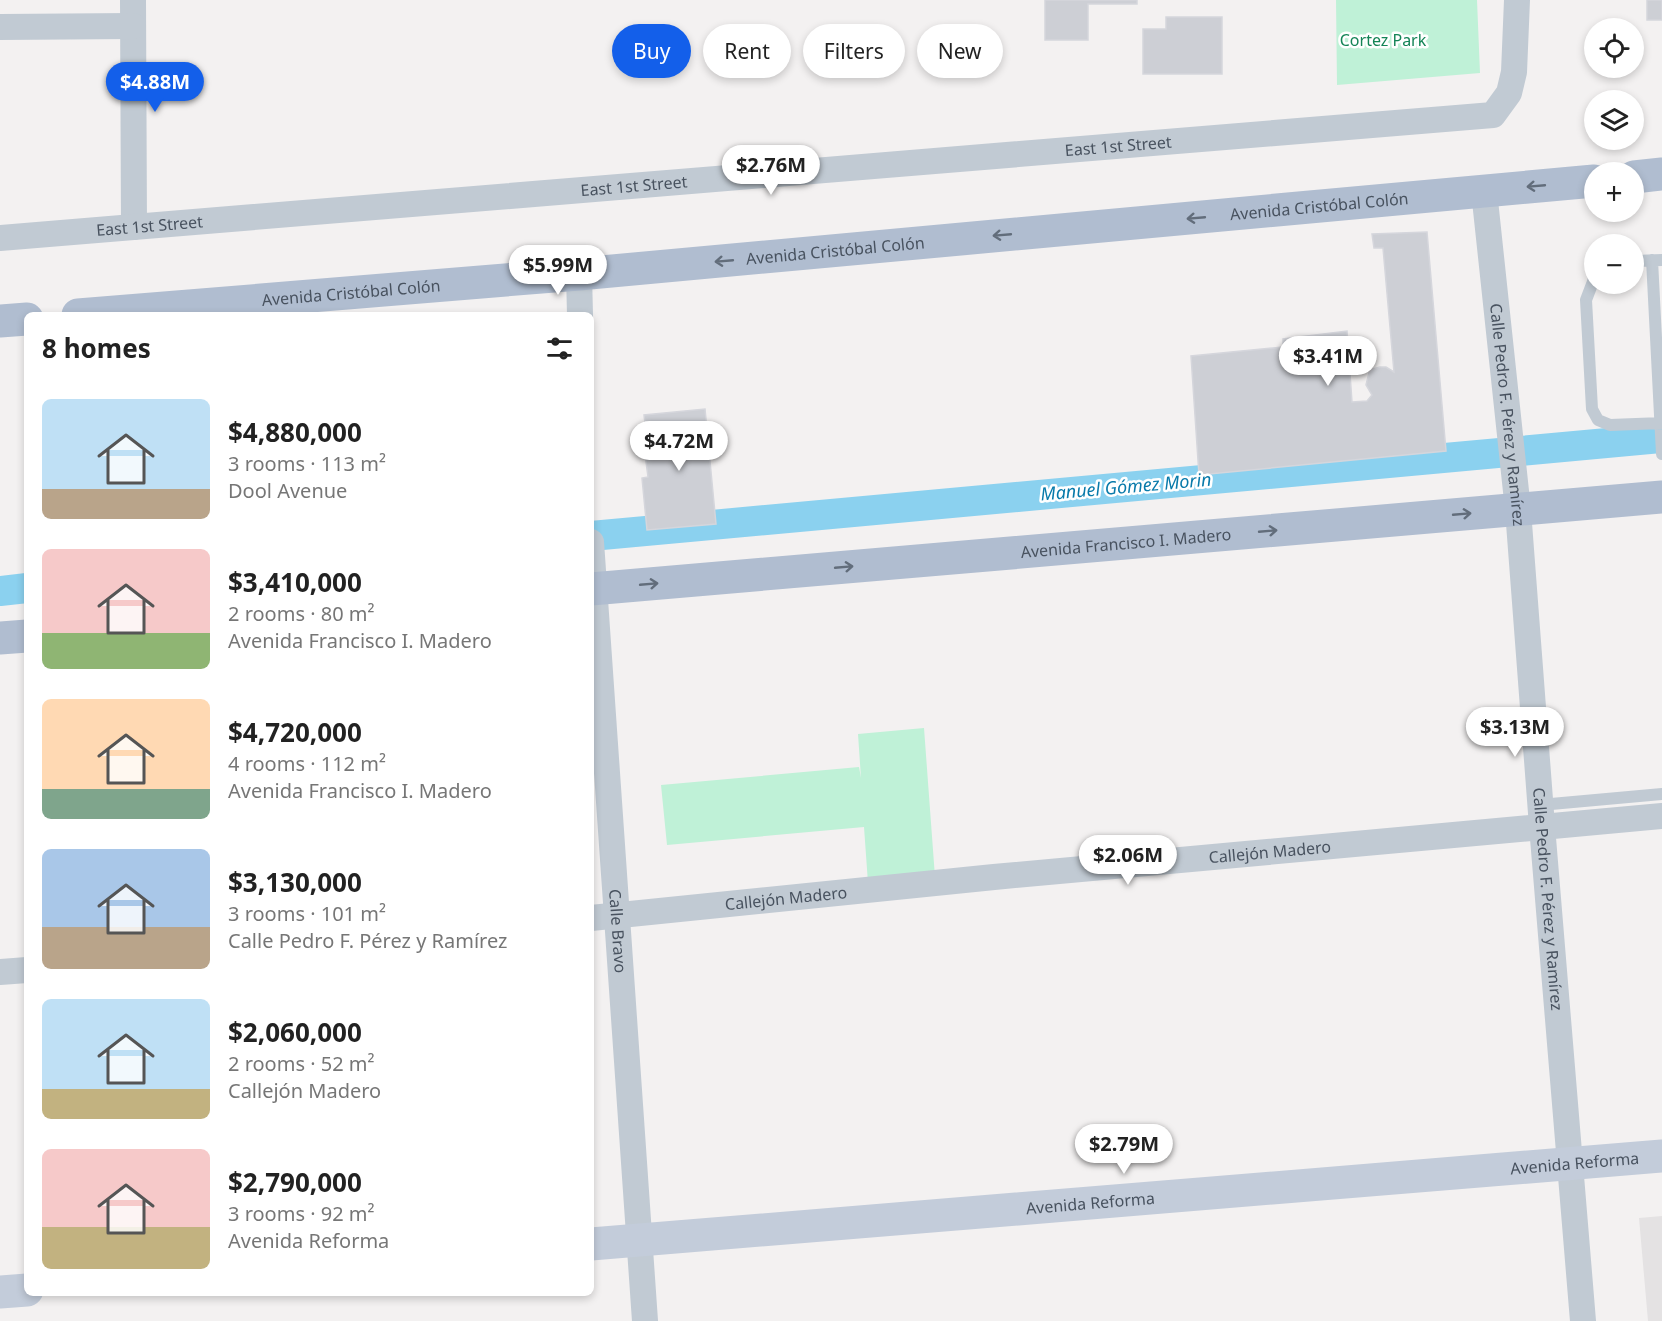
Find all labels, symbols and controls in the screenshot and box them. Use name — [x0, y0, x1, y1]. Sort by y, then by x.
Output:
map controls — [1584, 18, 1644, 294]
button: locate — [1584, 18, 1644, 78]
chip: Buy — [612, 24, 691, 78]
chip: Rent — [703, 24, 791, 78]
chip: Filters — [803, 24, 905, 78]
chip: New — [917, 24, 1003, 78]
park label: Cortez Park — [1340, 29, 1427, 51]
pin: $4.88M — [106, 62, 204, 113]
text: $4.88M — [120, 68, 190, 95]
button: layers — [1584, 90, 1644, 150]
street label: East 1st Street — [1064, 131, 1173, 161]
pin: $2.76M — [722, 145, 820, 196]
text: $2.76M — [736, 151, 806, 178]
button: + — [1584, 162, 1644, 222]
street label: East 1st Street — [580, 170, 688, 201]
one-way arrow — [1527, 181, 1547, 192]
street label: Avenida Cristóbal Colón — [1229, 187, 1409, 225]
street label: East 1st Street — [95, 210, 204, 241]
one-way arrow — [1186, 213, 1206, 224]
one-way arrow — [992, 230, 1012, 241]
street label: Avenida Cristóbal Colón — [745, 231, 925, 270]
button: − — [1584, 234, 1644, 294]
pin: $5.99M — [509, 245, 607, 296]
text: $5.99M — [523, 251, 593, 278]
one-way arrow — [714, 256, 734, 267]
street label: Avenida Cristóbal Colón — [261, 274, 441, 311]
street label: Calle Pedro F. Pérez y Ramírez — [1485, 302, 1530, 527]
text: 8 homes — [42, 330, 151, 366]
icon: filters — [543, 332, 576, 365]
pin: $3.41M — [1279, 336, 1377, 387]
text: $3.41M — [1293, 342, 1363, 369]
text: $4,880,000 — [228, 414, 362, 450]
pin: $4.72M — [630, 421, 728, 472]
icon: home — [90, 423, 162, 495]
text: $4.72M — [644, 427, 714, 454]
text: 3 rooms · 113 m² — [228, 450, 386, 477]
water label: Manuel Gómez Morin — [1039, 467, 1212, 505]
text: Dool Avenue — [228, 477, 347, 504]
one-way arrow — [1452, 509, 1472, 520]
street label: Avenida Francisco I. Madero — [1020, 523, 1232, 563]
one-way arrow — [1258, 525, 1277, 536]
one-way arrow — [833, 562, 853, 573]
text: $3,410,000 — [228, 564, 362, 600]
icon: home — [90, 573, 162, 645]
one-way arrow — [639, 578, 659, 589]
text: 2 rooms · 80 m² — [228, 600, 375, 627]
text: Avenida Francisco I. Madero — [228, 627, 492, 654]
pin: $3.13M — [1466, 707, 1564, 758]
text: $3.13M — [1480, 713, 1550, 740]
text: $4,720,000 — [228, 714, 362, 750]
icon: home — [90, 723, 162, 795]
text: 4 rooms · 112 m² — [228, 750, 386, 777]
text: Avenida Francisco I. Madero — [228, 777, 492, 804]
street label: Calle Pedro F. Pérez y Ramírez — [1528, 787, 1568, 1011]
pin: $2.06M — [1079, 835, 1177, 886]
street label: Callejón Madero — [1208, 835, 1332, 868]
text: $2.06M — [1093, 841, 1163, 868]
text: $3,130,000 — [228, 864, 362, 900]
icon: home — [90, 873, 162, 945]
street label: Callejón Madero — [724, 881, 848, 915]
street label: Calle Bravo — [604, 888, 632, 974]
text: 3 rooms · 101 m² — [228, 900, 386, 927]
text: Calle Pedro F. Pérez y Ramírez — [228, 927, 507, 954]
text: $2,060,000 — [228, 1014, 362, 1050]
icon: home — [90, 1023, 162, 1095]
text: 2 rooms · 52 m² — [228, 1050, 375, 1077]
text: Callejón Madero — [228, 1077, 381, 1104]
pin: $2.79M — [1075, 1124, 1173, 1175]
text: $2.79M — [1089, 1130, 1159, 1157]
street label: Avenida Reforma — [1509, 1147, 1640, 1179]
text: $2,790,000 — [228, 1164, 362, 1200]
icon: home — [90, 1173, 162, 1245]
street label: Avenida Reforma — [1025, 1187, 1156, 1219]
text: 3 rooms · 92 m² — [228, 1200, 375, 1227]
text: Avenida Reforma — [228, 1227, 389, 1254]

